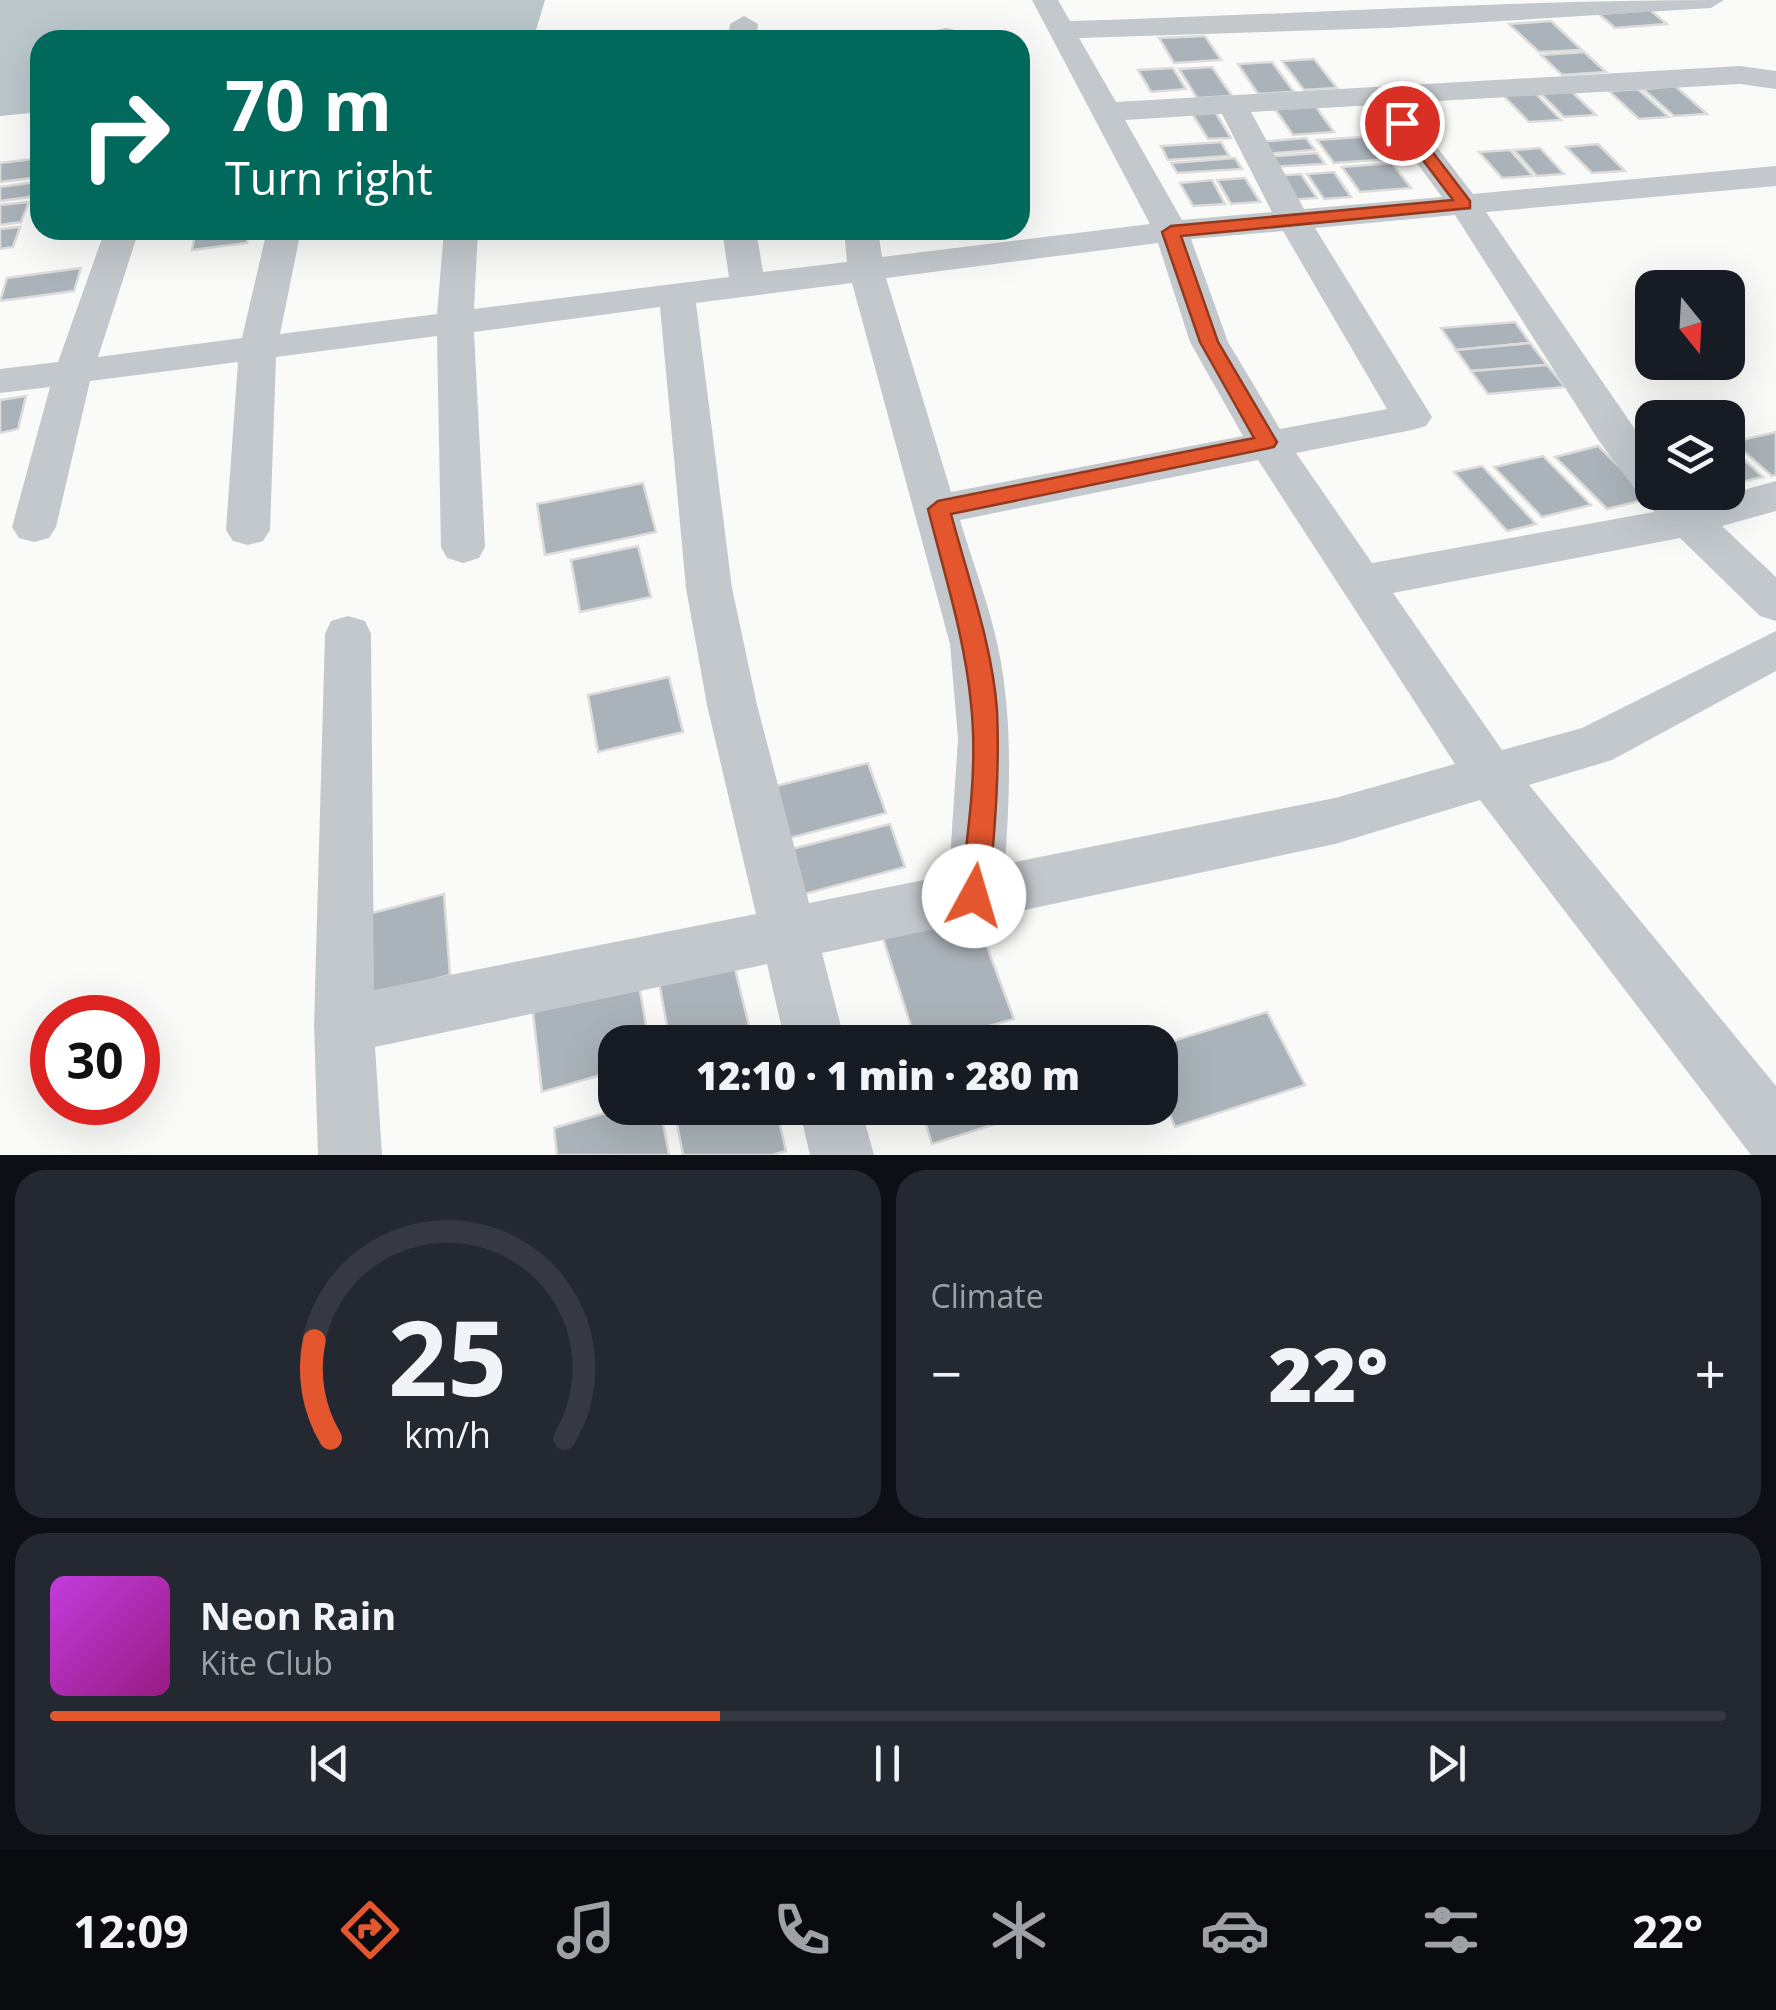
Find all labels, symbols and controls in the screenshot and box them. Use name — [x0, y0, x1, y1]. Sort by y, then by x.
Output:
text: 70 m — [225, 56, 392, 152]
icon: right — [60, 70, 190, 200]
pin — [1360, 81, 1445, 166]
icon: arrive — [1375, 96, 1430, 151]
text: Turn right — [225, 147, 433, 208]
north arrow — [1635, 270, 1745, 380]
map controls — [1635, 270, 1745, 510]
button: layers — [1635, 400, 1745, 510]
position arrow — [922, 844, 1026, 948]
speed limit sign: 30 — [30, 995, 160, 1125]
text: 12:10 · 1 min · 280 m — [696, 1049, 1080, 1101]
text: Climate — [931, 1274, 1044, 1317]
text: 25 — [388, 1285, 507, 1426]
text: 22° — [1268, 1322, 1388, 1424]
text: − — [931, 1335, 962, 1410]
text: + — [1695, 1335, 1726, 1410]
text: km/h — [404, 1410, 491, 1458]
text: Neon Rain — [200, 1589, 396, 1641]
text: Kite Club — [200, 1641, 333, 1684]
icon: previous — [302, 1736, 357, 1791]
icon: pause — [860, 1736, 915, 1791]
icon: next — [1419, 1736, 1474, 1791]
icon: directions — [335, 1895, 405, 1965]
icon: music — [551, 1895, 621, 1965]
icon: phone — [767, 1895, 837, 1965]
icon: climate — [984, 1895, 1054, 1965]
icon: car — [1200, 1895, 1270, 1965]
icon: filters — [1416, 1895, 1486, 1965]
text: 12:09 — [73, 1900, 189, 1961]
text: 22° — [1632, 1900, 1703, 1961]

